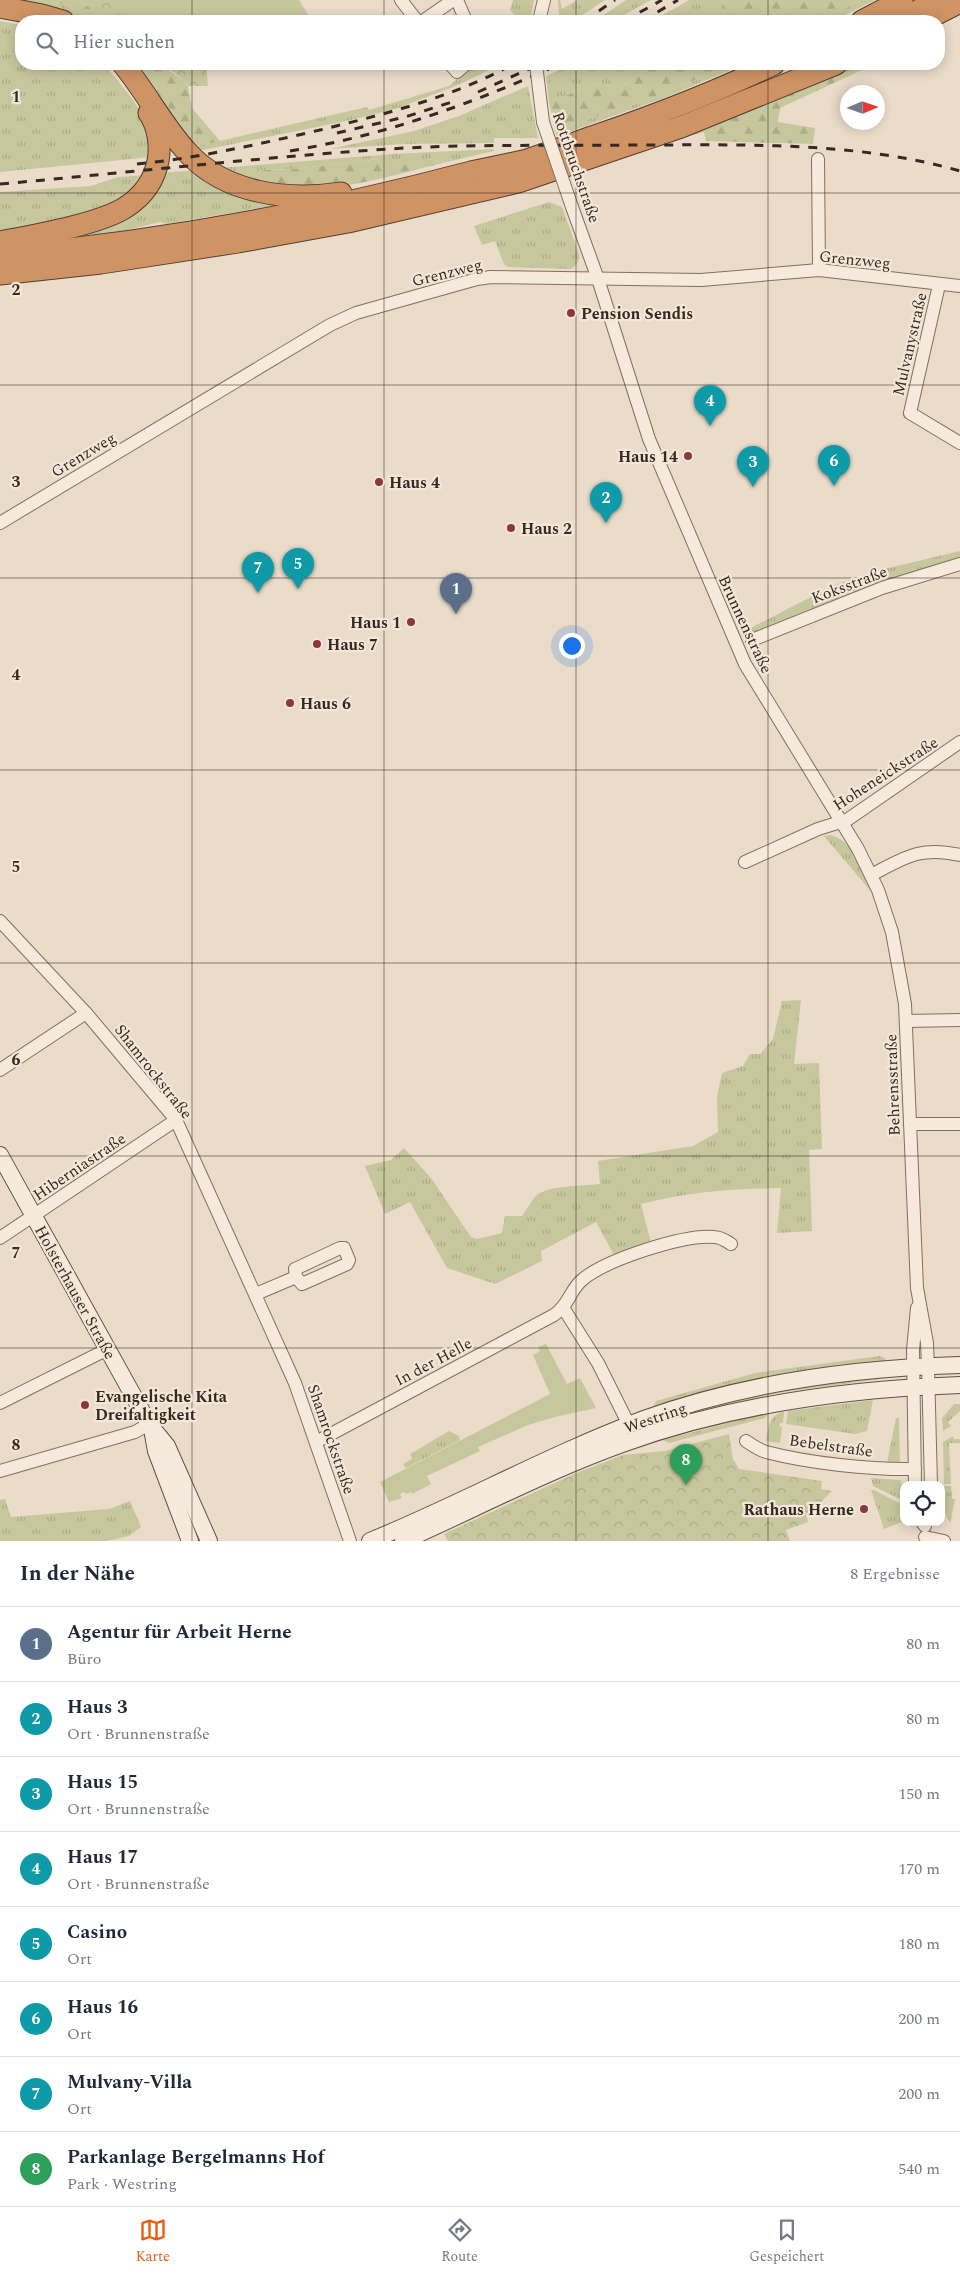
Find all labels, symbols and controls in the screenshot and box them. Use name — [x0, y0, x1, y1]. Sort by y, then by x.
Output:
search box — [15, 15, 945, 70]
text: Hier suchen — [73, 28, 175, 57]
icon: search — [33, 29, 61, 57]
text: 1 — [12, 85, 20, 109]
north arrow — [840, 85, 885, 130]
street label: Rottbruchstraße — [546, 109, 606, 226]
street label: Grenzweg — [818, 244, 892, 276]
street label: Grenzweg — [409, 253, 485, 293]
text: 2 — [12, 278, 21, 302]
street label: Mulvanystraße — [886, 290, 934, 398]
place label: Pension Sendis — [581, 302, 693, 326]
marker: Pension Sendis — [565, 307, 577, 319]
pin: 4 — [694, 385, 726, 426]
street label: Grenzweg — [47, 426, 120, 484]
place label: Haus 14 — [618, 445, 678, 469]
pin: 6 — [818, 445, 850, 486]
pin: 3 — [737, 446, 769, 487]
marker: Haus 14 — [682, 450, 694, 462]
text: 3 — [12, 470, 21, 494]
place label: Haus 4 — [389, 471, 440, 495]
marker: Haus 4 — [373, 476, 385, 488]
pin: 2 — [590, 482, 622, 523]
place label: Haus 2 — [521, 517, 572, 541]
marker: Haus 2 — [505, 522, 517, 534]
pin: 5 — [282, 548, 314, 589]
pin: 7 — [242, 552, 274, 593]
street label: Koksstraße — [808, 559, 891, 610]
street label: Brunnenstraße — [712, 571, 778, 677]
pin: 1 — [440, 573, 472, 614]
place label: Haus 1 — [350, 611, 401, 635]
marker: Haus 1 — [405, 616, 417, 628]
place label: Haus 7 — [327, 633, 378, 657]
your location — [559, 633, 585, 659]
marker: Haus 7 — [311, 638, 323, 650]
text: 4 — [12, 663, 21, 687]
place label: Haus 6 — [300, 692, 351, 716]
marker: Haus 6 — [284, 697, 296, 709]
street label: Hoheneickstraße — [828, 731, 943, 817]
text: 5 — [12, 855, 20, 879]
street label: Shamrockstraße — [108, 1019, 198, 1124]
street label: Behrensstraße — [879, 1033, 907, 1136]
text: 6 — [12, 1048, 21, 1072]
street label: Hiberniastraße — [28, 1127, 131, 1207]
street label: Holsterhauser Straße — [28, 1221, 122, 1364]
text: 7 — [12, 1241, 21, 1265]
street label: In der Helle — [391, 1331, 476, 1392]
street label: Shamrockstraße — [301, 1381, 361, 1498]
place label: Evangelische Kita Dreifaltigkeit — [95, 1385, 228, 1427]
street label: Westring — [621, 1396, 690, 1440]
marker: Evangelische Kita Dreifaltigkeit — [79, 1399, 91, 1411]
street label: Bebelstraße — [787, 1428, 874, 1464]
text: 8 — [12, 1433, 21, 1457]
pin: 8 — [670, 1444, 702, 1485]
map controls — [900, 1481, 945, 1526]
button: locate — [900, 1481, 945, 1526]
place label: Rathaus Herne — [743, 1498, 854, 1522]
marker: Rathaus Herne — [858, 1503, 870, 1515]
text: In der Nähe — [20, 1558, 135, 1590]
text: 8 Ergebnisse — [850, 1562, 940, 1586]
text: Agentur für Arbeit Herne — [67, 1618, 292, 1647]
text: 1 — [32, 1632, 40, 1656]
text: 80 m — [906, 1632, 940, 1656]
text: Büro — [67, 1647, 102, 1671]
text: Haus 3 — [67, 1693, 128, 1722]
text: 2 — [32, 1707, 40, 1731]
text: 80 m — [906, 1707, 940, 1731]
text: Ort · Brunnenstraße — [67, 1722, 210, 1746]
text: Haus 15 — [67, 1768, 138, 1797]
text: 3 — [32, 1782, 40, 1806]
text: 150 m — [898, 1782, 940, 1806]
text: Ort · Brunnenstraße — [67, 1797, 210, 1821]
text: Haus 17 — [67, 1843, 138, 1872]
text: 4 — [32, 1857, 40, 1881]
text: 170 m — [898, 1857, 940, 1881]
text: Ort · Brunnenstraße — [67, 1872, 210, 1896]
text: Casino — [67, 1918, 127, 1947]
text: 5 — [32, 1932, 40, 1956]
text: 180 m — [898, 1932, 940, 1956]
text: Ort — [67, 1947, 92, 1971]
text: Haus 16 — [67, 1993, 138, 2022]
text: 6 — [32, 2007, 40, 2031]
text: 200 m — [898, 2007, 940, 2031]
text: Ort — [67, 2022, 92, 2046]
text: Mulvany-Villa — [67, 2068, 192, 2097]
text: 7 — [32, 2082, 40, 2106]
text: 200 m — [898, 2082, 940, 2106]
text: Ort — [67, 2097, 92, 2121]
text: Parkanlage Bergelmanns Hof — [67, 2143, 324, 2172]
text: 8 — [32, 2157, 40, 2181]
text: 540 m — [898, 2157, 940, 2181]
text: Park · Westring — [67, 2172, 177, 2196]
tab: Karte — [136, 2216, 170, 2267]
tab: Route — [441, 2216, 478, 2267]
tab: Gespeichert — [749, 2216, 824, 2267]

